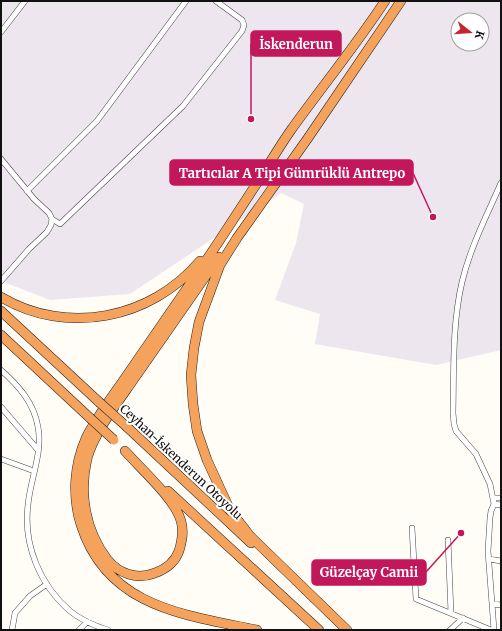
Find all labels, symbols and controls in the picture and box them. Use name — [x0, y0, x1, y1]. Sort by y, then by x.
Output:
north arrow — [450, 12, 490, 52]
text: K — [471, 29, 487, 42]
callout: İskenderun — [251, 31, 341, 56]
text: İskenderun — [259, 35, 333, 53]
callout: Tartıcılar A Tipi Gümrüklü Antrepo — [170, 160, 413, 185]
text: Tartıcılar A Tipi Gümrüklü Antrepo — [179, 165, 406, 182]
street label: Ceyhan-İskenderun Otoyolu — [117, 401, 246, 523]
callout: Güzelçay Camii — [312, 560, 426, 585]
text: Güzelçay Camii — [320, 564, 419, 581]

